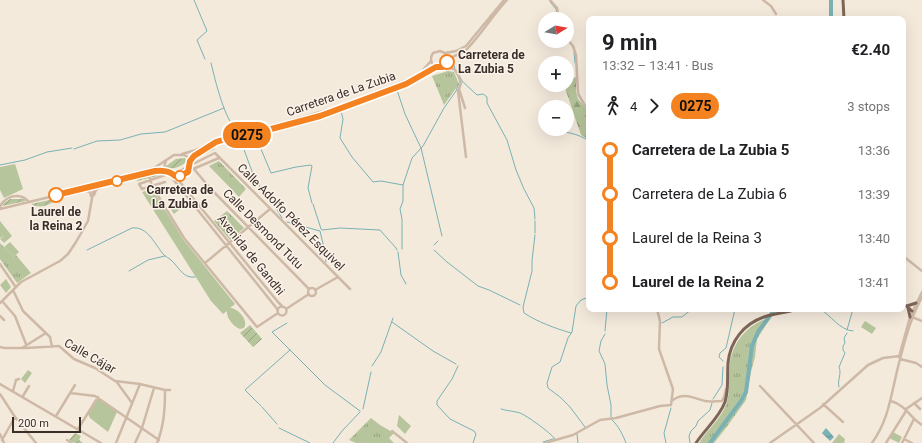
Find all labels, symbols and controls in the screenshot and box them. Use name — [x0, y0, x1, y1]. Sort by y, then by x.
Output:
north arrow — [538, 12, 574, 48]
map controls — [538, 12, 574, 136]
text: 9 min — [602, 30, 657, 55]
text: €2.40 — [851, 41, 890, 59]
place label: Carretera de La Zubia 5 — [458, 48, 525, 76]
marker: Carretera de La Zubia 5 — [439, 54, 455, 70]
button: + — [538, 56, 574, 92]
text: 13:32 – 13:41 · Bus — [602, 58, 714, 73]
street label: Carretera de La Zubia — [285, 69, 397, 119]
icon: walk — [602, 95, 624, 117]
icon: forward — [643, 95, 665, 117]
text: 0275 — [679, 98, 711, 114]
text: 4 — [630, 99, 637, 114]
text: 3 stops — [847, 99, 890, 114]
button: − — [538, 100, 574, 136]
line badge: 0275 — [219, 122, 275, 148]
text: 0275 — [231, 127, 263, 143]
text: Carretera de La Zubia 5 — [632, 141, 789, 159]
text: 13:36 — [858, 143, 890, 158]
street label: Calle Adolfo Pérez Esquivel — [235, 161, 347, 273]
marker: Carretera de La Zubia 6 — [174, 170, 186, 182]
unlabelled marker — [111, 175, 123, 187]
place label: Carretera de La Zubia 6 — [147, 183, 214, 211]
text: Carretera de La Zubia 6 — [632, 185, 787, 203]
street label: Calle Desmond Tutu — [220, 186, 306, 272]
marker: Laurel de la Reina 2 — [48, 187, 64, 203]
text: 13:39 — [858, 187, 890, 202]
place label: Laurel de la Reina 2 — [30, 205, 83, 233]
street label: Avenida de Gandhi — [214, 212, 288, 298]
text: Laurel de la Reina 3 — [632, 229, 762, 247]
text: 13:40 — [858, 231, 890, 246]
text: Laurel de la Reina 2 — [632, 273, 764, 291]
text: 13:41 — [858, 275, 890, 290]
street label: Calle Cájar — [62, 336, 118, 376]
scale bar — [12, 415, 81, 434]
text: 200 m — [18, 417, 49, 430]

